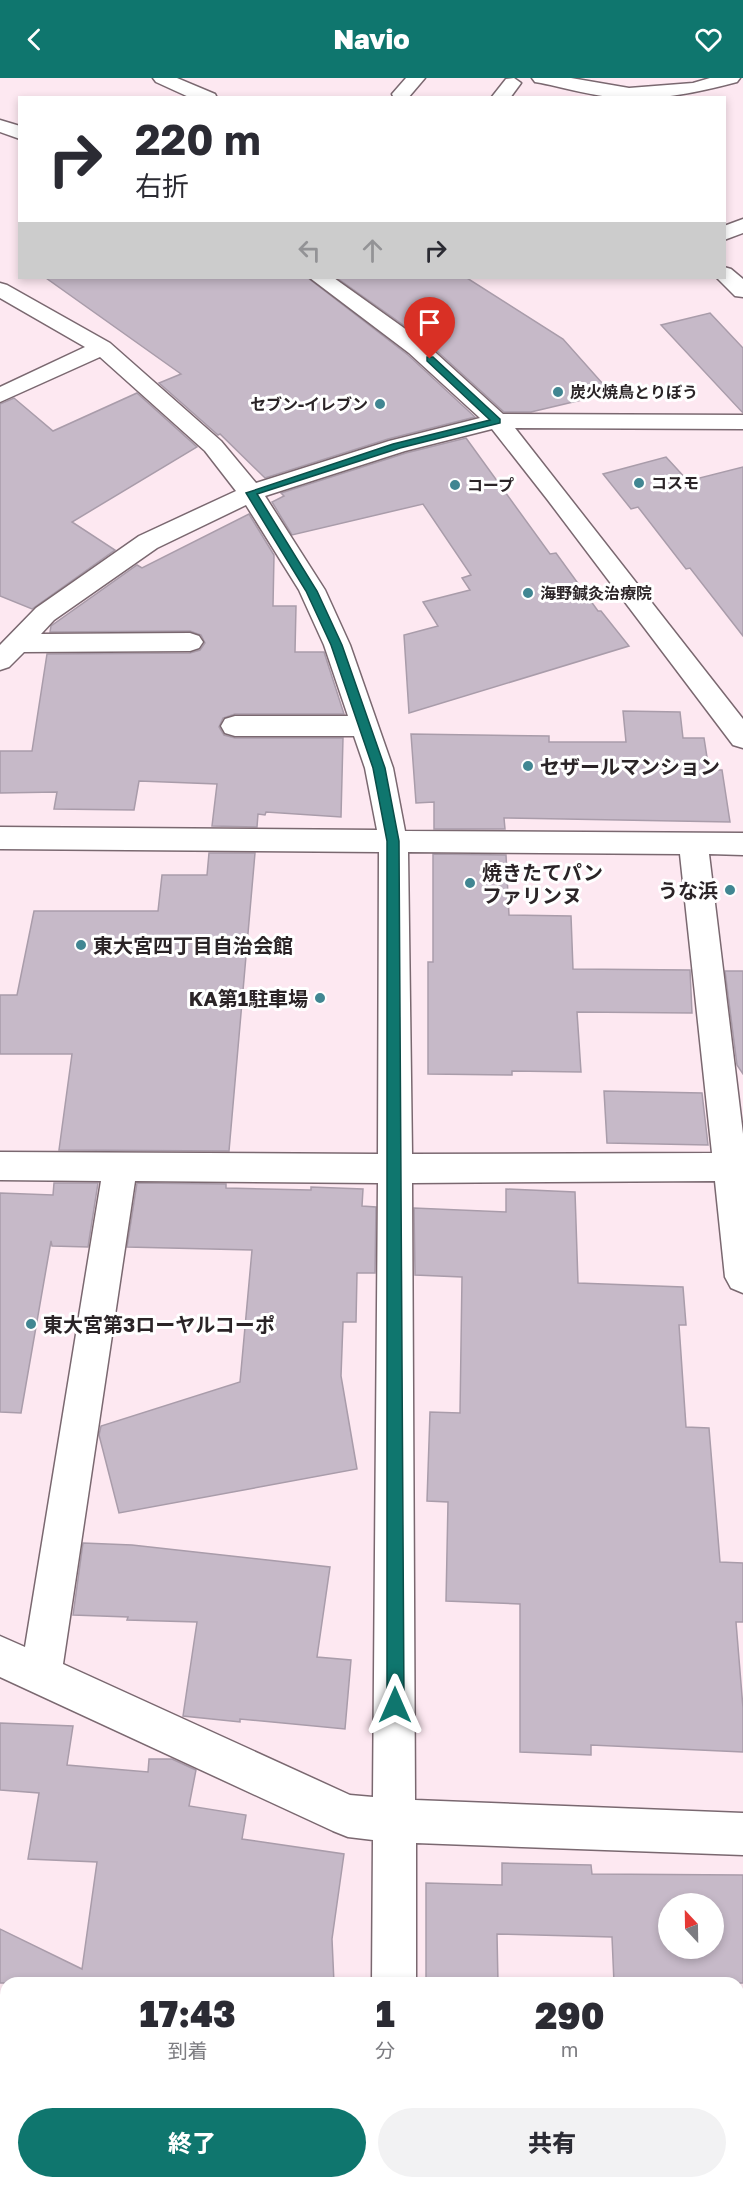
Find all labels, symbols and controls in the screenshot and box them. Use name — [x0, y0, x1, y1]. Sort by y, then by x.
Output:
icon: back — [18, 23, 51, 56]
text: Navio — [333, 23, 410, 55]
icon: heart — [692, 23, 725, 56]
text: 220 m — [135, 114, 261, 164]
icon: right — [36, 120, 114, 198]
text: 右折 — [135, 170, 189, 202]
icon: left — [293, 234, 326, 267]
icon: ahead — [356, 234, 389, 267]
icon: right — [419, 234, 452, 267]
pin — [404, 297, 455, 359]
icon: arrive — [413, 306, 446, 339]
place label: 炭火焼鳥とりぼう — [570, 382, 698, 402]
marker: 炭火焼鳥とりぼう — [551, 385, 565, 399]
place label: セブン-イレブン — [250, 394, 368, 414]
marker: セブン-イレブン — [373, 397, 387, 411]
place label: コスモ — [651, 473, 699, 493]
place label: コープ — [467, 475, 514, 495]
marker: コスモ — [632, 476, 646, 490]
marker: コープ — [448, 478, 462, 492]
place label: 海野鍼灸治療院 — [540, 583, 652, 603]
marker: 海野鍼灸治療院 — [521, 586, 535, 600]
place label: セザールマンション — [540, 754, 720, 778]
marker: セザールマンション — [521, 759, 535, 773]
place label: 焼きたてパン ファリンヌ — [482, 860, 603, 907]
marker: 焼きたてパン ファリンヌ — [463, 876, 477, 890]
place label: うな浜 — [658, 878, 718, 902]
marker: うな浜 — [723, 883, 737, 897]
place label: 東大宮四丁目自治会館 — [93, 933, 293, 957]
marker: 東大宮四丁目自治会館 — [74, 938, 88, 952]
place label: KA第1駐車場 — [189, 986, 308, 1010]
marker: KA第1駐車場 — [313, 991, 327, 1005]
place label: 東大宮第3ローヤルコーポ — [43, 1312, 275, 1336]
marker: 東大宮第3ローヤルコーポ — [24, 1317, 38, 1331]
position arrow — [363, 1673, 427, 1737]
north arrow — [658, 1893, 724, 1959]
map controls — [658, 1893, 724, 1959]
text: 17:43 — [140, 1992, 236, 2035]
text: 1 — [376, 1992, 395, 2035]
text: 290 — [535, 1994, 604, 2037]
text: m — [561, 2037, 579, 2061]
text: 到着 — [168, 2038, 208, 2062]
text: 分 — [375, 2038, 395, 2062]
button: 終了 — [18, 2108, 366, 2177]
button: 共有 — [378, 2108, 726, 2177]

